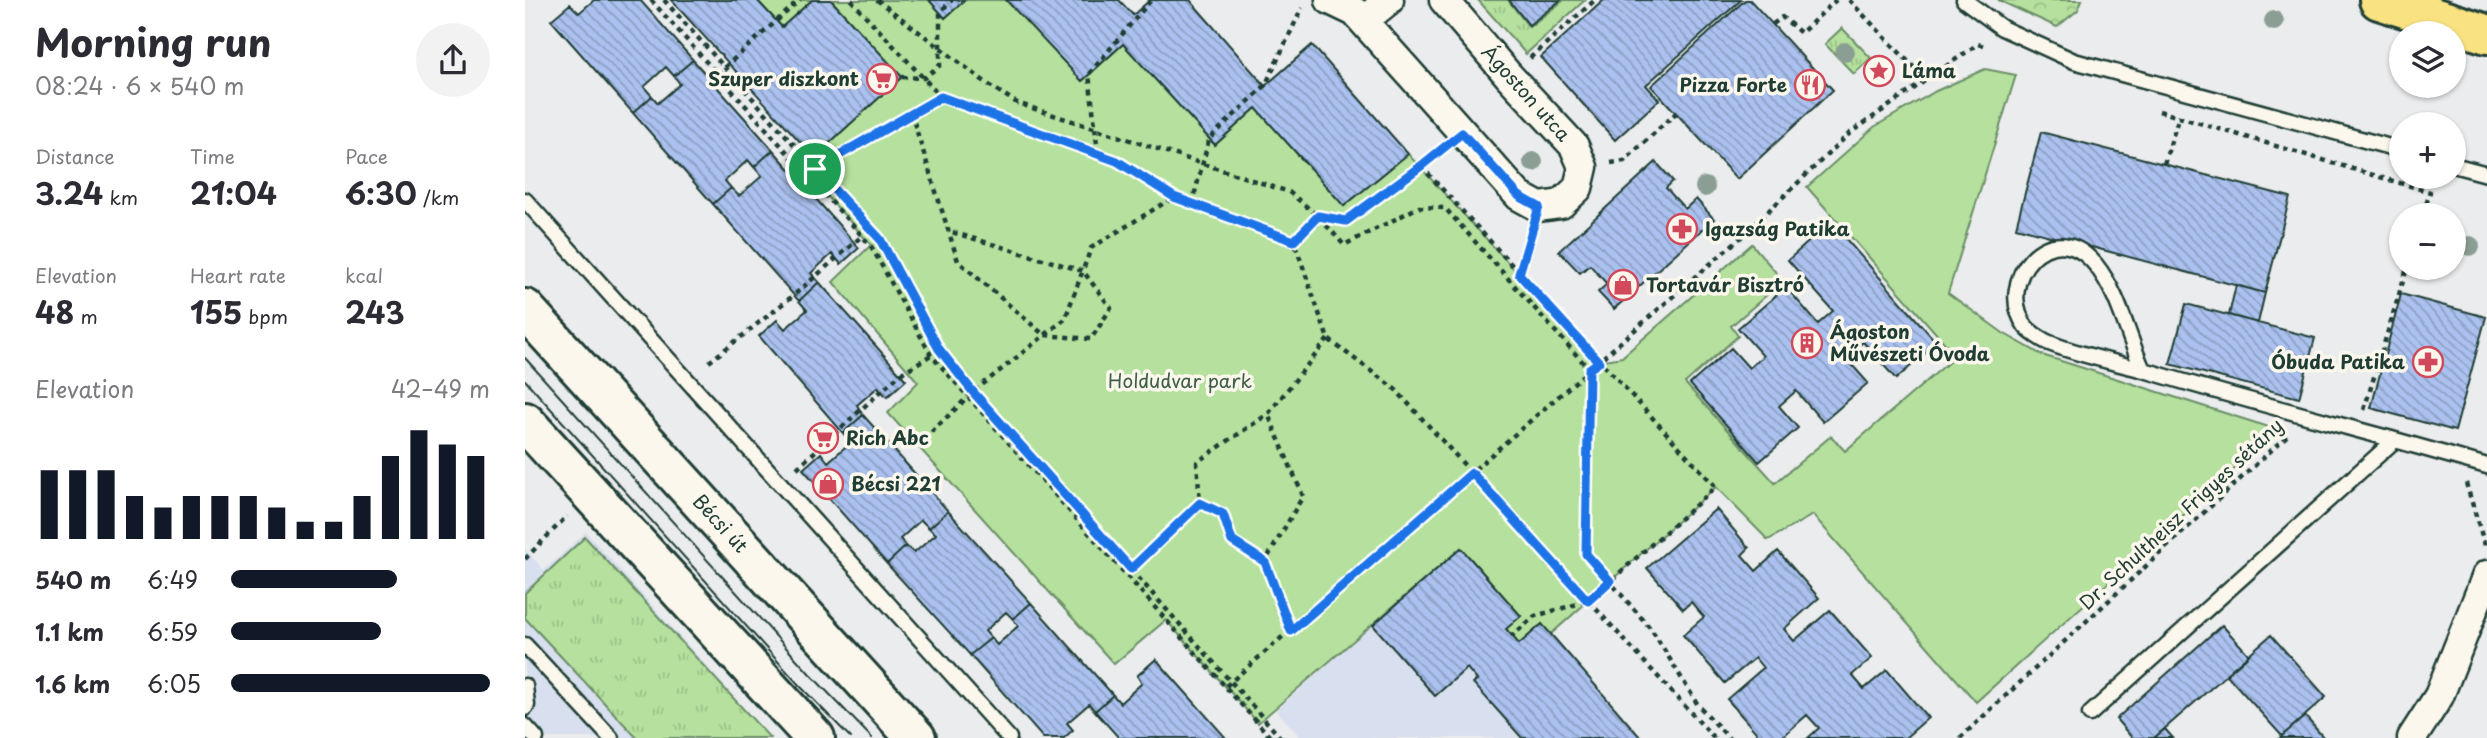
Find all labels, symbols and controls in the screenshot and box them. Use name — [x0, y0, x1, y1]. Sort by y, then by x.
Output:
text: Morning run — [35, 13, 271, 70]
map controls — [2389, 21, 2466, 280]
button: layers — [2389, 21, 2466, 98]
button: share — [416, 23, 490, 97]
street label: Ágoston utca — [1476, 38, 1578, 147]
place icon: Láma — [1862, 54, 1896, 88]
place label: Láma — [1902, 56, 1956, 84]
supermarket icon: Szuper diszkont — [865, 62, 899, 96]
place label: Szuper diszkont — [708, 64, 859, 92]
text: 08:24 · 6 × 540 m — [35, 68, 244, 103]
restaurant icon: Pizza Forte — [1793, 68, 1827, 102]
place label: Pizza Forte — [1680, 70, 1787, 98]
button: + — [2389, 112, 2466, 189]
pin — [785, 139, 845, 199]
text: Distance — [35, 142, 115, 170]
text: Time — [190, 142, 235, 170]
text: Pace — [345, 142, 388, 170]
icon: arrive — [796, 150, 834, 188]
text: 3.24 — [35, 170, 103, 215]
text: 21:04 — [190, 170, 277, 215]
text: 6:30 — [345, 170, 417, 215]
text: km — [103, 183, 138, 211]
text: /km — [417, 183, 459, 211]
button: − — [2389, 203, 2466, 280]
pharmacy icon: Igazság Patika — [1665, 212, 1699, 246]
place label: Igazság Patika — [1705, 214, 1850, 242]
text: Elevation — [35, 261, 117, 289]
text: Heart rate — [190, 261, 286, 289]
text: kcal — [345, 261, 383, 289]
shop icon: Tortavár Bisztró — [1606, 268, 1640, 302]
place label: Tortavár Bisztró — [1646, 270, 1804, 298]
text: 48 — [35, 289, 74, 334]
text: 155 — [190, 289, 242, 334]
text: 243 — [345, 289, 405, 334]
text: m — [74, 302, 98, 330]
text: bpm — [242, 302, 288, 330]
place label: Ágoston Művészeti Óvoda — [1830, 317, 1990, 367]
building icon: Ágoston Művészeti Óvoda — [1790, 326, 1824, 360]
pharmacy icon: Óbuda Patika — [2411, 345, 2445, 379]
place label: Óbuda Patika — [2271, 347, 2405, 375]
park label: Holdudvar park — [1108, 366, 1252, 394]
text: Elevation — [35, 371, 134, 406]
text: 42–49 m — [391, 371, 490, 406]
street label: Dr. Schultheisz Frigyes sétány — [2072, 411, 2288, 615]
supermarket icon: Rich Abc — [806, 421, 840, 455]
place label: Rich Abc — [846, 423, 929, 451]
shop icon: Bécsi 221 — [811, 467, 845, 501]
place label: Bécsi 221 — [851, 469, 941, 497]
street label: Bécsi út — [687, 487, 755, 558]
text: 540 m — [35, 562, 111, 597]
text: 6:49 — [147, 562, 198, 597]
text: 1.1 km — [35, 614, 104, 649]
text: 6:59 — [147, 614, 198, 649]
text: 1.6 km — [35, 666, 110, 701]
text: 6:05 — [147, 666, 201, 701]

